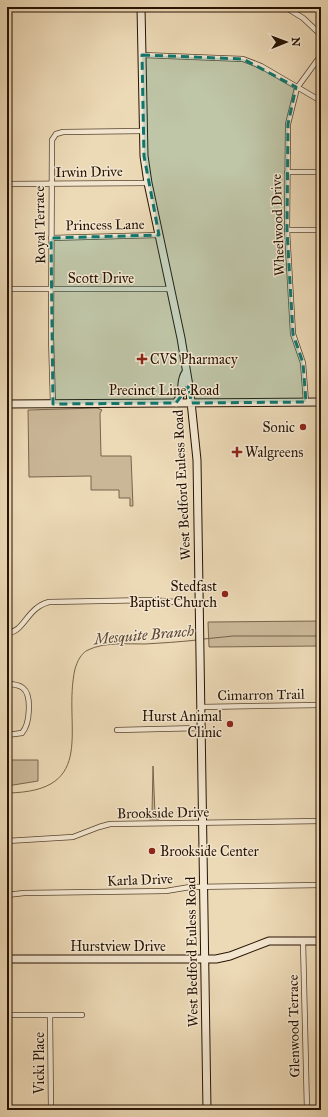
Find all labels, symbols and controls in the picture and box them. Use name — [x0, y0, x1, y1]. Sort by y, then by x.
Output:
north arrow — [266, 22, 306, 62]
text: N — [289, 37, 302, 47]
street label: Irwin Drive — [55, 163, 123, 181]
street label: Wheelwood Drive — [268, 173, 288, 276]
street label: Royal Terrace — [31, 185, 49, 264]
street label: Princess Lane — [65, 216, 145, 234]
street label: Scott Drive — [68, 270, 134, 287]
place label: CVS Pharmacy — [150, 351, 238, 368]
marker: CVS Pharmacy — [137, 354, 147, 364]
street label: Precinct Line Road — [109, 382, 219, 399]
street label: West Bedford Euless Road — [170, 409, 194, 561]
place label: Sonic — [263, 419, 295, 436]
marker: Sonic — [298, 422, 308, 432]
place label: Walgreens — [245, 444, 303, 461]
marker: Walgreens — [232, 447, 242, 457]
place label: Stedfast Baptist Church — [129, 578, 217, 611]
marker: Stedfast Baptist Church — [220, 589, 230, 599]
water label: Mesquite Branch — [91, 622, 195, 649]
street label: Cimarron Trail — [217, 686, 305, 704]
place label: Hurst Animal Clinic — [142, 708, 222, 741]
marker: Hurst Animal Clinic — [225, 719, 235, 729]
street label: Brookside Drive — [117, 804, 209, 822]
place label: Brookside Center — [160, 843, 260, 860]
marker: Brookside Center — [147, 846, 157, 856]
street label: Karla Drive — [107, 870, 173, 890]
street label: West Bedford Euless Road — [182, 876, 202, 1028]
street label: Hurstview Drive — [70, 938, 166, 955]
street label: Glenwood Terrace — [285, 974, 303, 1078]
street label: Vicki Place — [31, 1032, 48, 1095]

